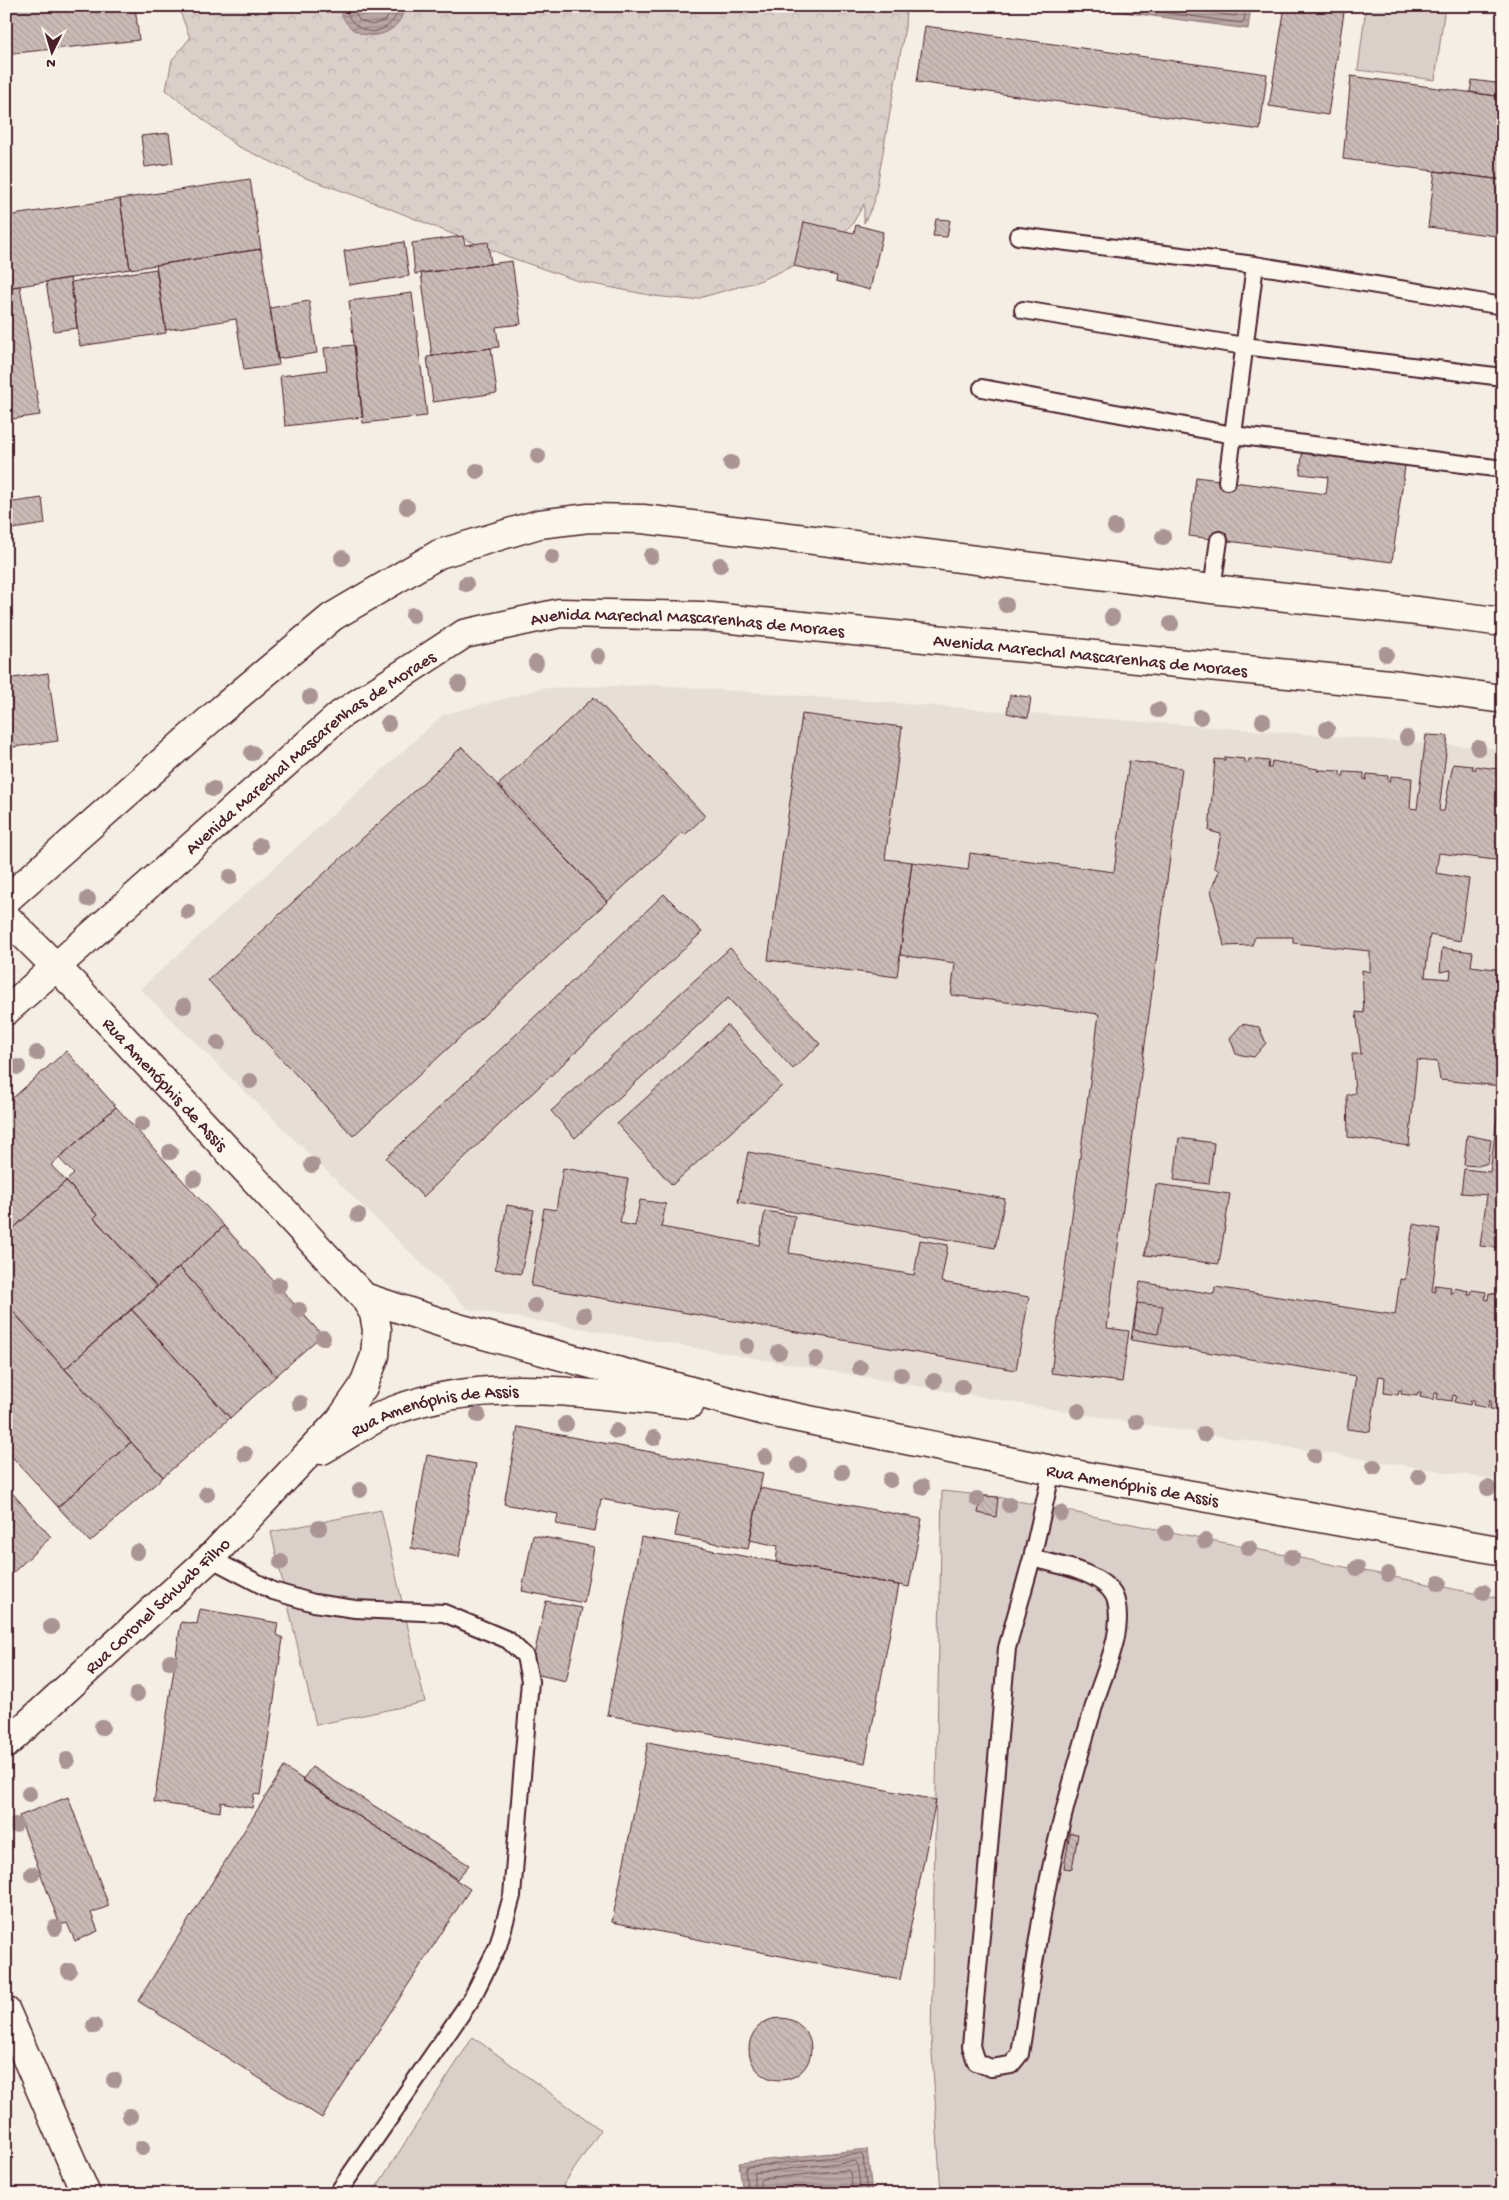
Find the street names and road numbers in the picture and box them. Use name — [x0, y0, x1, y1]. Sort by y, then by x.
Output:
street label: Avenida Marechal Mascarenhas de Moraes — [528, 605, 847, 643]
street label: Avenida Marechal Mascarenhas de Moraes — [932, 631, 1250, 683]
street label: Avenida Marechal Mascarenhas de Moraes — [182, 647, 442, 860]
street label: Rua Amenóphis de Assis — [97, 1014, 232, 1158]
street label: Rua Amenóphis de Assis — [348, 1382, 520, 1443]
street label: Rua Amenóphis de Assis — [1044, 1461, 1221, 1513]
street label: Rua Coronel Schwab Filho — [82, 1534, 236, 1680]

